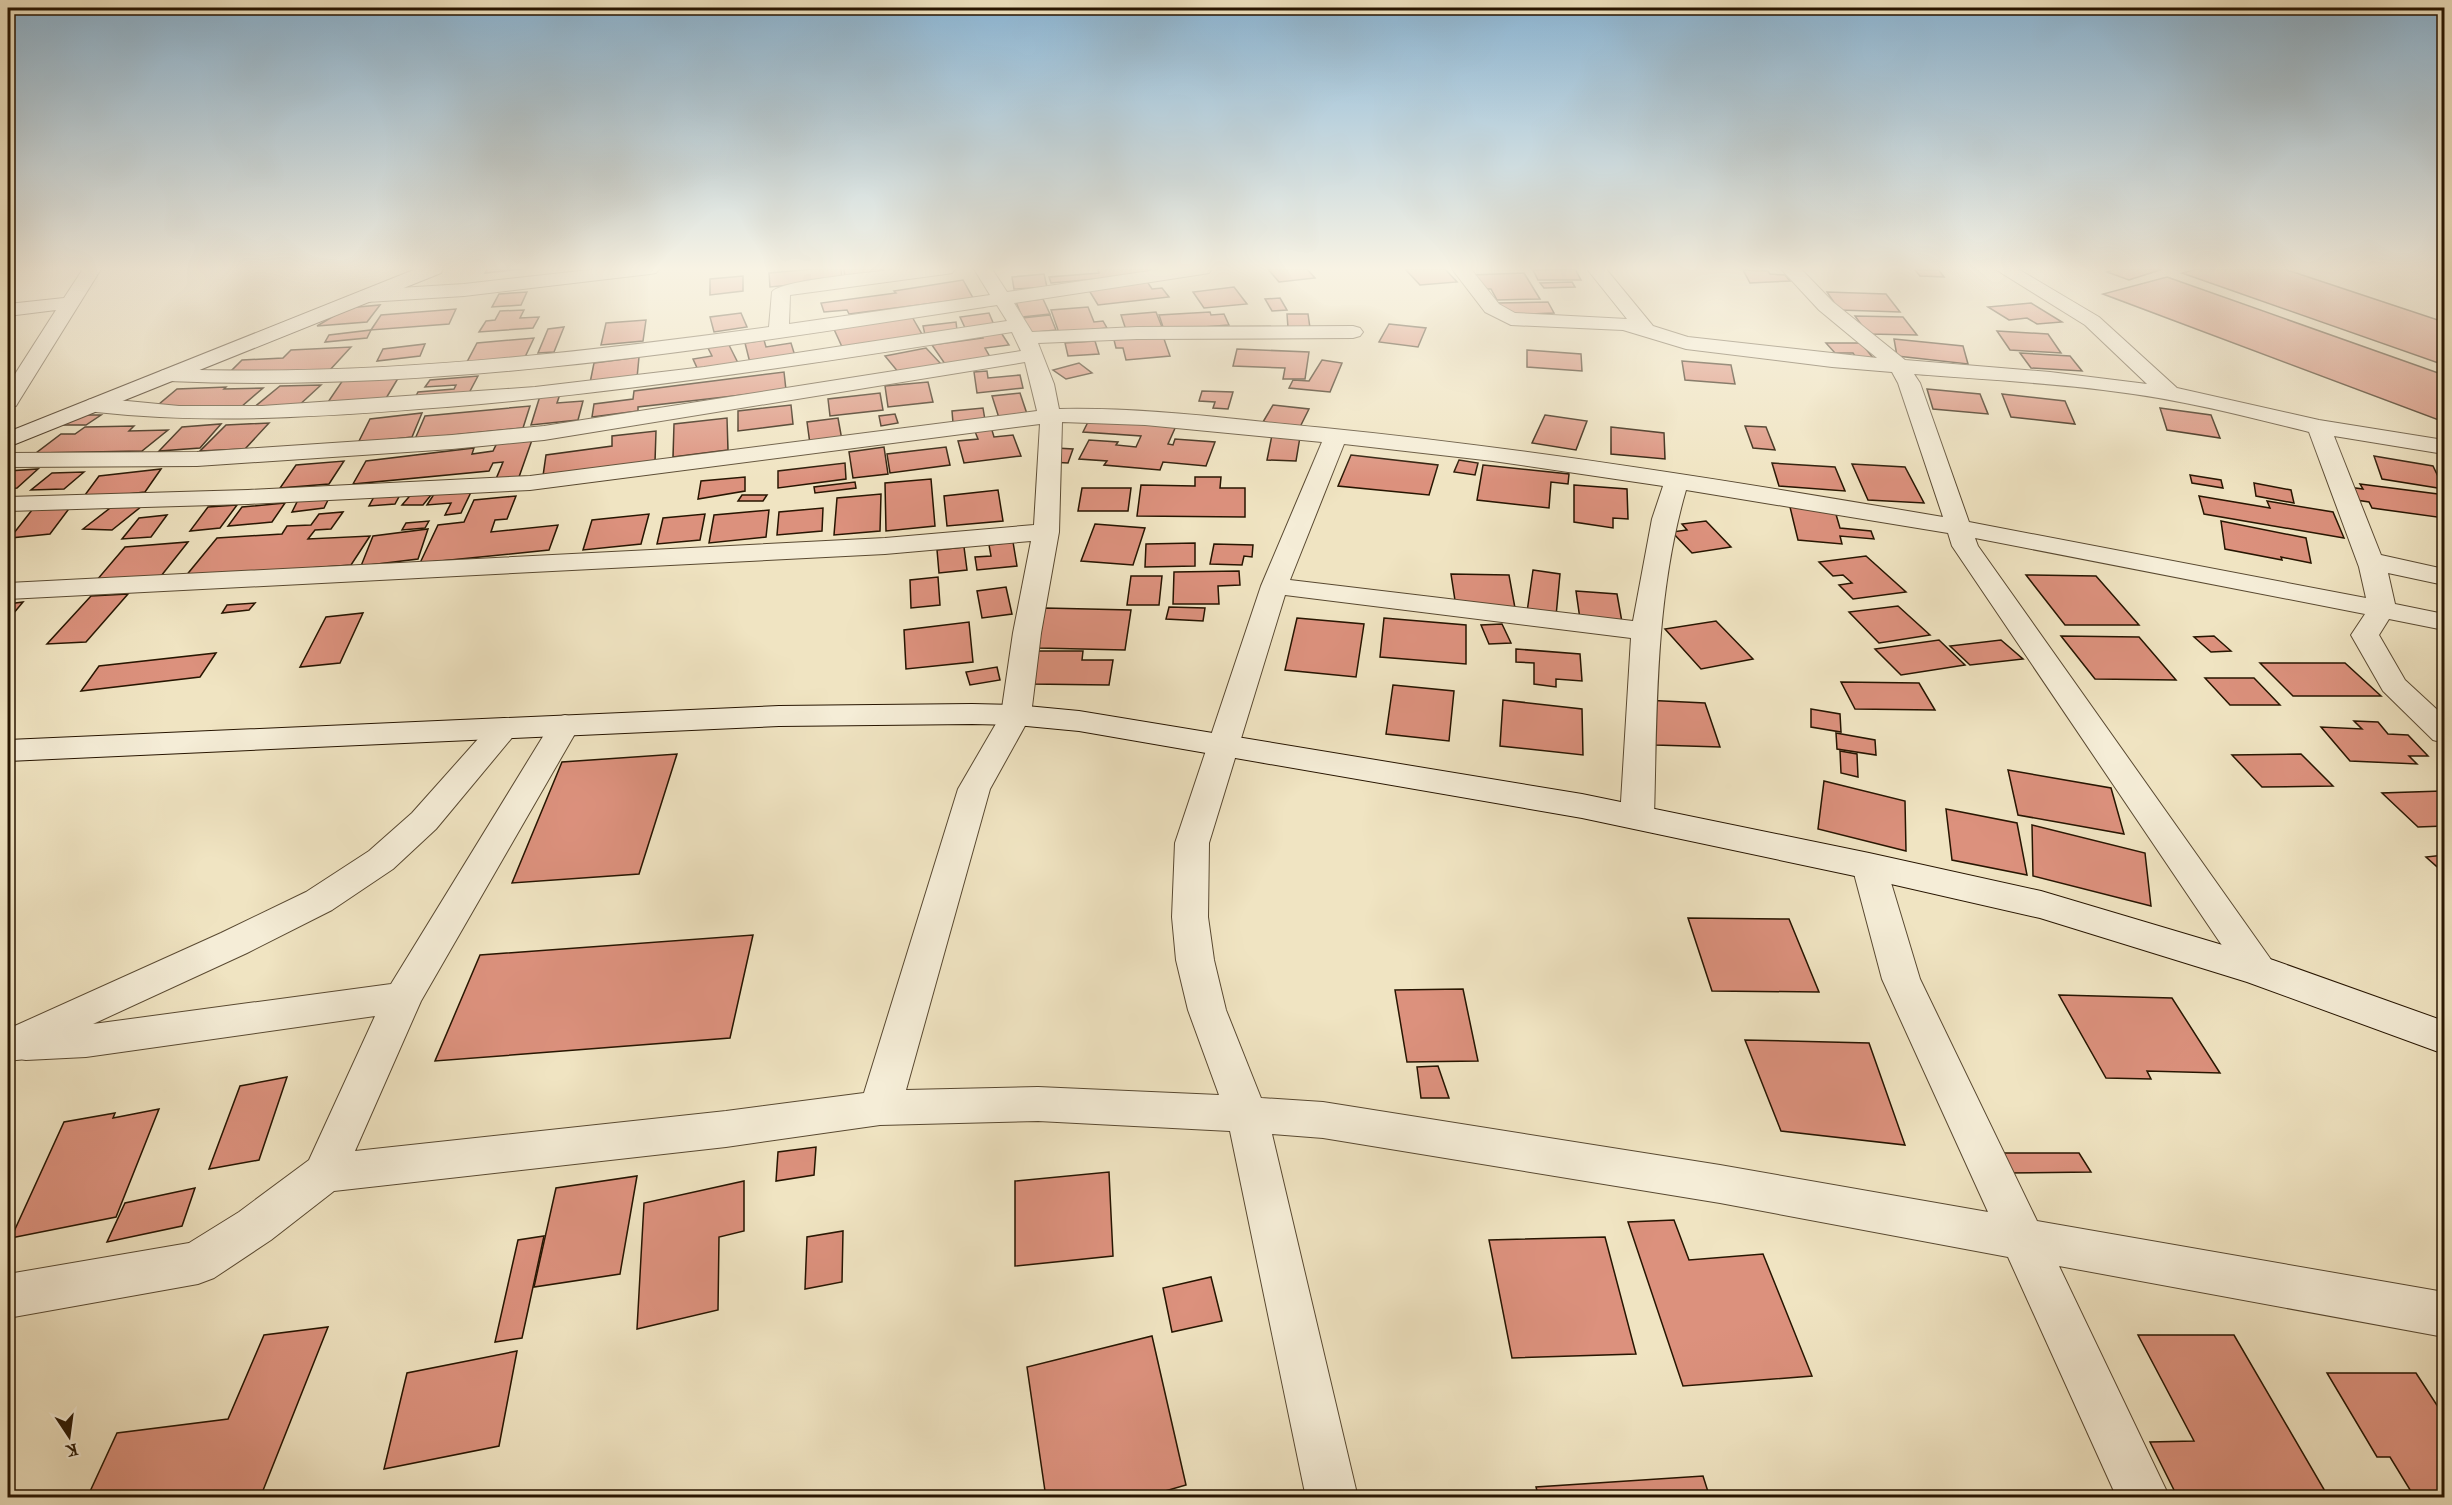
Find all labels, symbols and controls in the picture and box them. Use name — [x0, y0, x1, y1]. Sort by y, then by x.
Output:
north arrow — [39, 1406, 99, 1466]
text: K — [64, 1440, 80, 1461]

